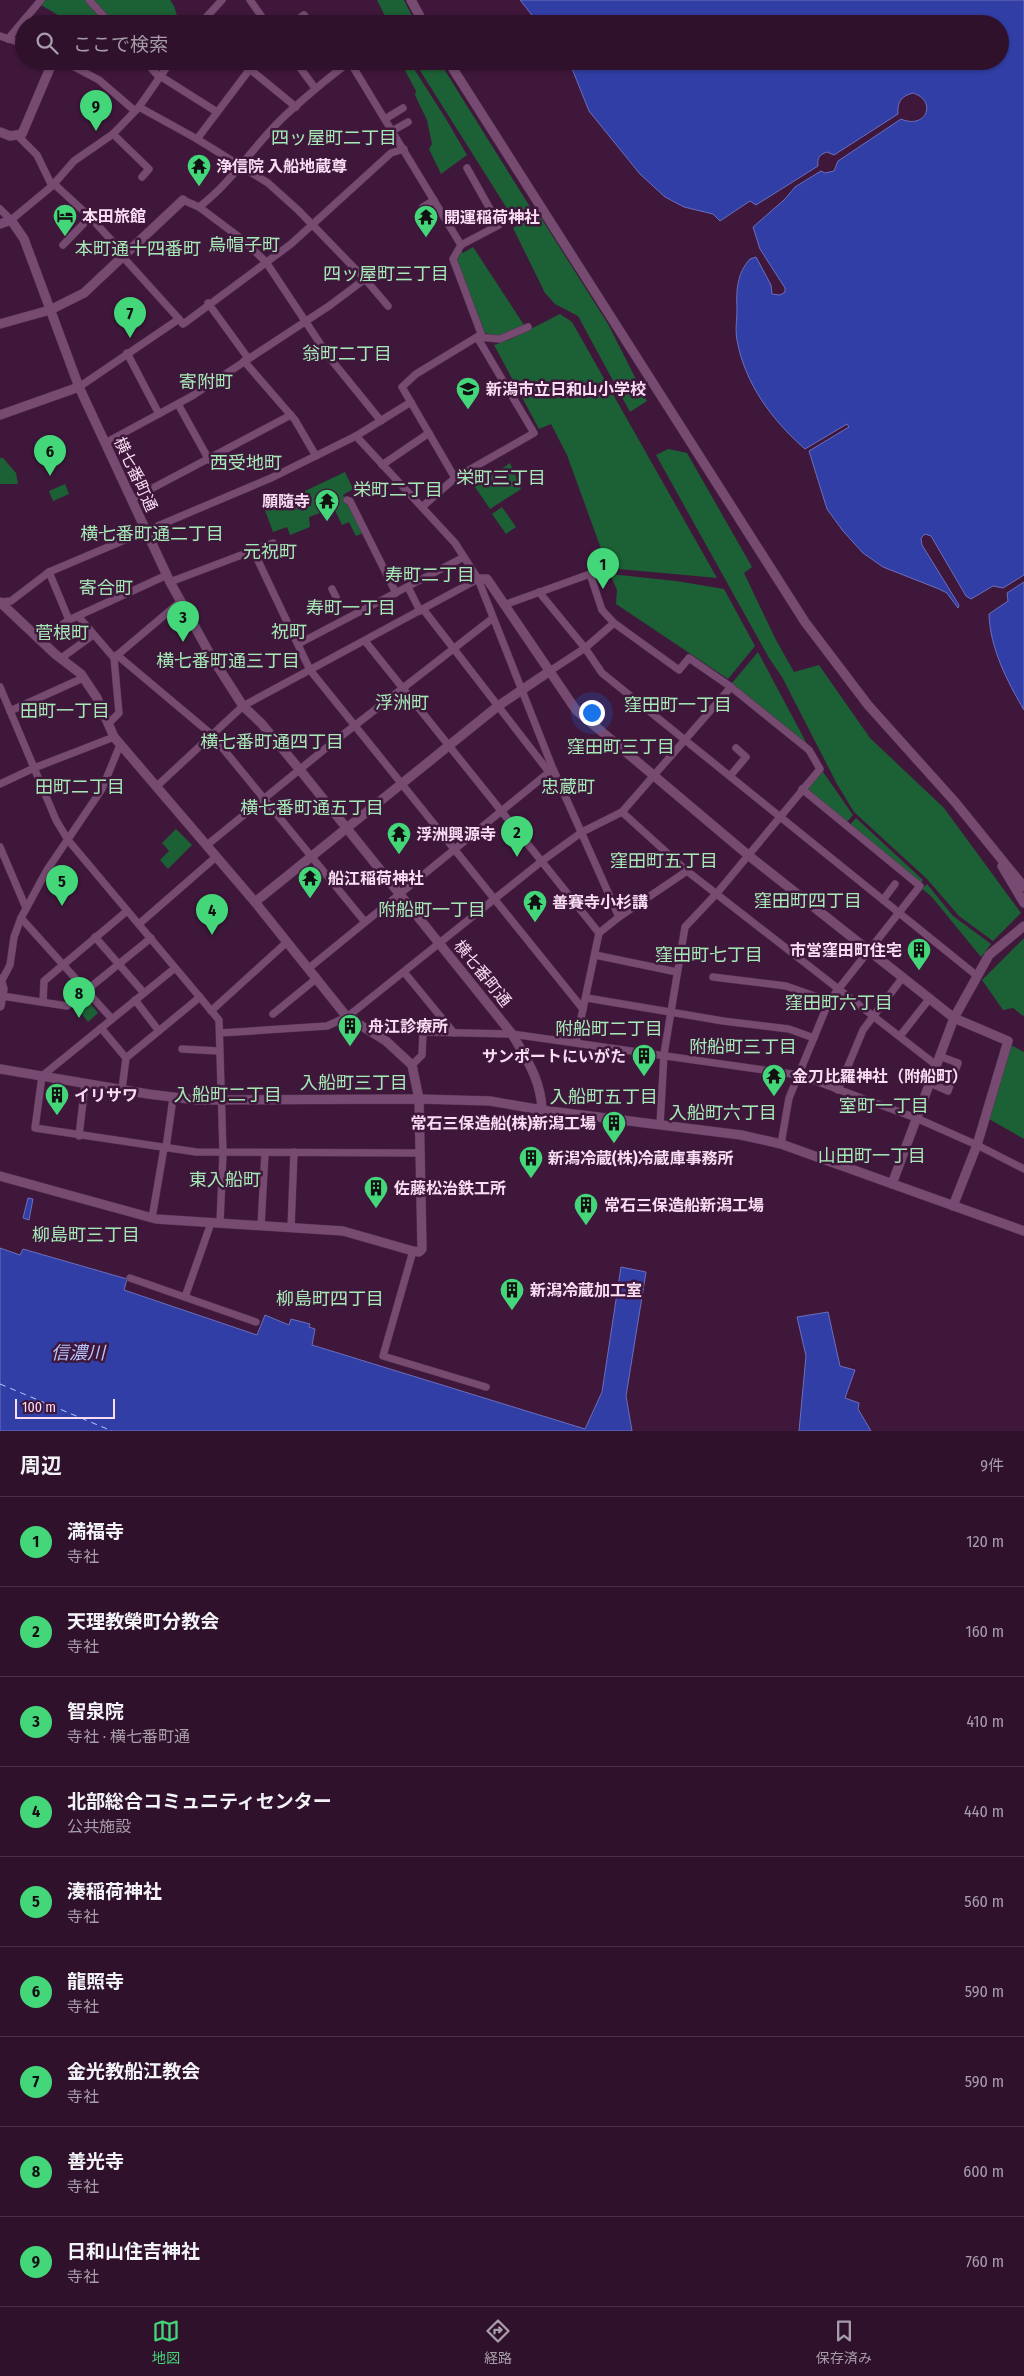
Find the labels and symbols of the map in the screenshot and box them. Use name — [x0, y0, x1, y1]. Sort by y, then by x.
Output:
pin: 9 — [80, 90, 112, 131]
district label: 四ッ屋町二丁目 — [271, 127, 397, 149]
temple icon: 浄信院 入船地蔵尊 — [186, 153, 212, 187]
place label: 浄信院 入船地蔵尊 — [216, 157, 347, 176]
hotel icon: 本田旅館 — [52, 203, 78, 237]
temple icon: 開運稲荷神社 — [413, 204, 439, 238]
place label: 本田旅館 — [82, 207, 146, 226]
place label: 開運稲荷神社 — [444, 208, 540, 227]
district label: 烏帽子町 — [208, 234, 280, 256]
district label: 本町通十四番町 — [75, 238, 201, 260]
district label: 四ッ屋町三丁目 — [323, 263, 449, 285]
pin: 7 — [114, 297, 146, 338]
district label: 翁町二丁目 — [302, 343, 392, 365]
district label: 寄附町 — [179, 371, 233, 393]
school or university icon: 新潟市立日和山小学校 — [455, 376, 481, 410]
place label: 新潟市立日和山小学校 — [486, 380, 646, 399]
street label: 横七番町通 — [110, 434, 161, 514]
pin: 6 — [34, 435, 66, 476]
district label: 西受地町 — [210, 452, 282, 474]
district label: 栄町三丁目 — [456, 467, 546, 489]
district label: 栄町二丁目 — [353, 479, 443, 501]
temple icon: 願隨寺 — [314, 488, 340, 522]
place label: 願隨寺 — [262, 492, 310, 511]
district label: 横七番町通二丁目 — [80, 523, 224, 545]
district label: 元祝町 — [243, 541, 297, 563]
pin: 1 — [587, 548, 619, 589]
district label: 寿町二丁目 — [385, 564, 475, 586]
district label: 寄合町 — [79, 577, 133, 599]
district label: 寿町一丁目 — [306, 597, 396, 619]
pin: 3 — [167, 601, 199, 642]
district label: 祝町 — [271, 621, 307, 643]
district label: 菅根町 — [35, 622, 89, 644]
district label: 横七番町通三丁目 — [156, 650, 300, 672]
district label: 浮洲町 — [375, 692, 429, 714]
district label: 窪田町一丁目 — [624, 694, 732, 716]
district label: 田町一丁目 — [20, 700, 110, 722]
your location — [579, 700, 605, 726]
district label: 横七番町通四丁目 — [200, 731, 344, 753]
district label: 窪田町三丁目 — [567, 736, 675, 758]
district label: 田町二丁目 — [35, 776, 125, 798]
district label: 忠蔵町 — [541, 776, 595, 798]
district label: 横七番町通五丁目 — [240, 797, 384, 819]
pin: 2 — [501, 816, 533, 857]
temple icon: 浮洲興源寺 — [386, 821, 412, 855]
place label: 浮洲興源寺 — [416, 825, 496, 844]
district label: 窪田町五丁目 — [610, 850, 718, 872]
pin: 5 — [46, 865, 78, 906]
temple icon: 船江稲荷神社 — [297, 865, 323, 899]
place label: 船江稲荷神社 — [328, 869, 424, 888]
temple icon: 善賽寺小杉講 — [522, 889, 548, 923]
district label: 窪田町四丁目 — [754, 890, 862, 912]
place label: 善賽寺小杉講 — [552, 893, 648, 912]
pin: 4 — [196, 894, 228, 935]
district label: 附船町一丁目 — [378, 899, 486, 921]
street label: 横七番町通 — [450, 936, 515, 1010]
building icon: 市営窪田町住宅 — [906, 937, 932, 971]
place label: 市営窪田町住宅 — [790, 941, 902, 960]
district label: 窪田町七丁目 — [655, 944, 763, 966]
pin: 8 — [63, 977, 95, 1018]
district label: 窪田町六丁目 — [785, 992, 893, 1014]
building icon: 舟江診療所 — [337, 1013, 363, 1047]
place label: 舟江診療所 — [368, 1017, 448, 1036]
district label: 附船町二丁目 — [555, 1018, 663, 1040]
district label: 附船町三丁目 — [689, 1036, 797, 1058]
building icon: サンポートにいがた — [631, 1043, 657, 1077]
place label: サンポートにいがた — [482, 1047, 626, 1066]
temple icon: 金刀比羅神社（附船町） — [761, 1063, 787, 1097]
place label: 金刀比羅神社（附船町） — [792, 1067, 968, 1086]
district label: 入船町三丁目 — [300, 1072, 408, 1094]
building icon: イリサワ — [44, 1082, 70, 1116]
district label: 入船町二丁目 — [174, 1084, 282, 1106]
place label: イリサワ — [74, 1086, 138, 1105]
district label: 入船町五丁目 — [550, 1086, 658, 1108]
district label: 室町一丁目 — [839, 1095, 929, 1117]
district label: 入船町六丁目 — [669, 1102, 777, 1124]
building icon: 常石三保造船(株)新潟工場 — [601, 1110, 627, 1144]
place label: 常石三保造船(株)新潟工場 — [410, 1114, 596, 1133]
building icon: 新潟冷蔵(株)冷蔵庫事務所 — [518, 1145, 544, 1179]
district label: 山田町一丁目 — [818, 1145, 926, 1167]
place label: 新潟冷蔵(株)冷蔵庫事務所 — [548, 1149, 734, 1168]
district label: 東入船町 — [189, 1169, 261, 1191]
building icon: 佐藤松治鉄工所 — [363, 1175, 389, 1209]
place label: 佐藤松治鉄工所 — [393, 1179, 506, 1198]
building icon: 常石三保造船新潟工場 — [573, 1192, 599, 1226]
place label: 常石三保造船新潟工場 — [604, 1196, 764, 1215]
district label: 柳島町三丁目 — [32, 1224, 140, 1246]
building icon: 新潟冷蔵加工室 — [499, 1277, 525, 1311]
place label: 新潟冷蔵加工室 — [530, 1281, 642, 1300]
district label: 柳島町四丁目 — [276, 1288, 384, 1310]
water label: 信濃川 — [51, 1342, 107, 1364]
scale bar — [15, 1396, 115, 1419]

